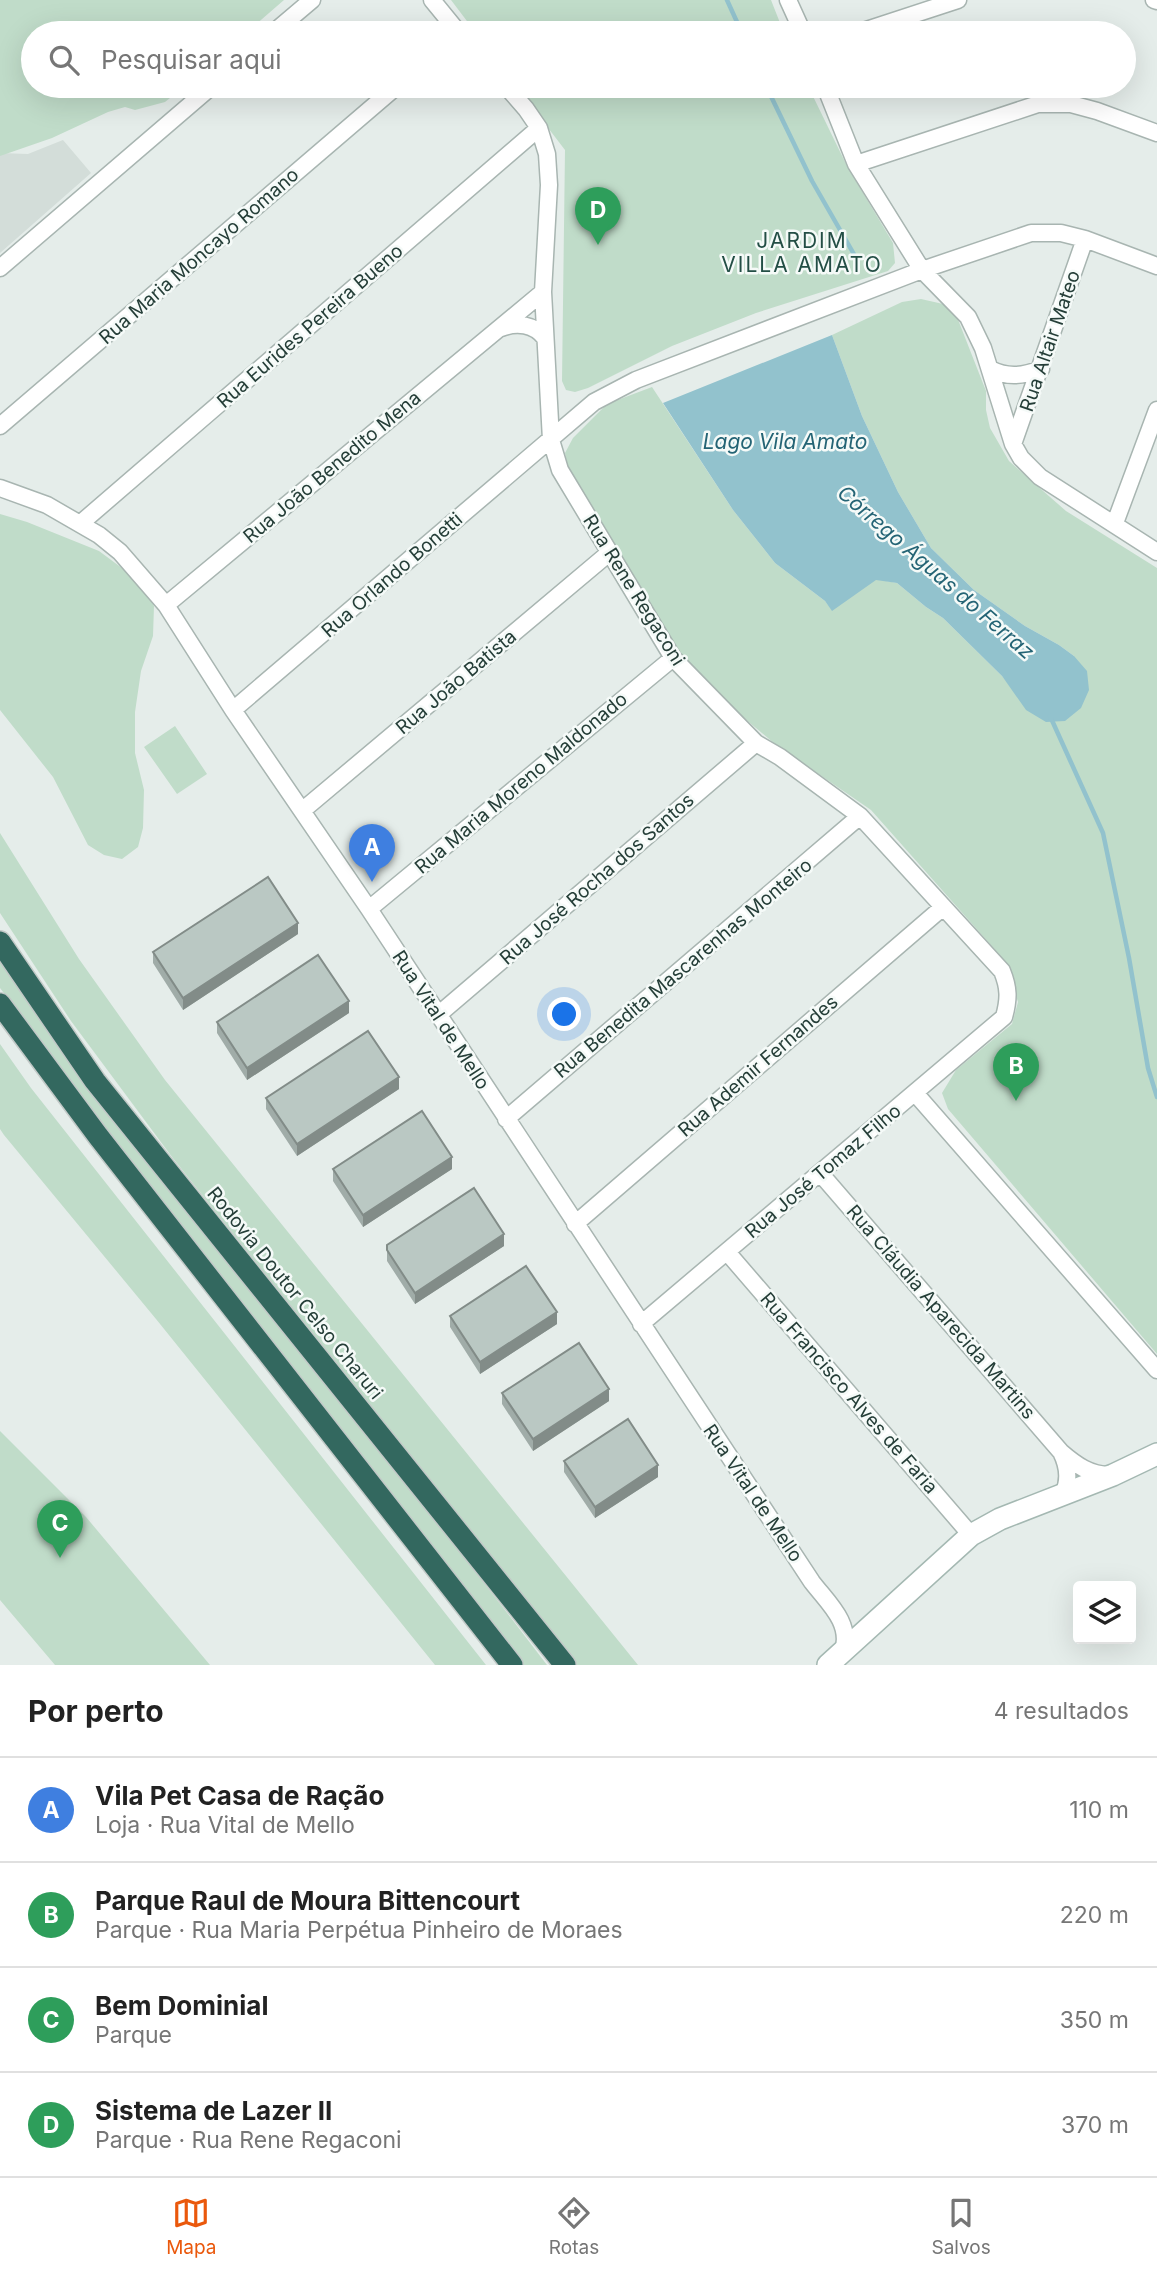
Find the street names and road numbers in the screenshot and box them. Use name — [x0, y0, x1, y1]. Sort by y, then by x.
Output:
street label: Rua Maria Moncayo Romano — [95, 163, 303, 349]
street label: Rua Eurides Pereira Bueno — [212, 239, 408, 413]
street label: Rua Altair Mateo — [1015, 267, 1085, 415]
street label: Rua João Benedito Mena — [239, 386, 425, 548]
street label: Rua Orlando Bonetti — [317, 508, 467, 642]
street label: Rua Rene Regaconi — [578, 510, 690, 670]
street label: Rua João Batista — [391, 625, 521, 739]
street label: Rua Maria Moreno Maldonado — [410, 687, 632, 879]
street label: Rua José Rocha dos Santos — [495, 788, 699, 970]
street label: Rua Benedita Mascarenhas Monteiro — [549, 853, 817, 1083]
street label: Rua Vital de Mello — [388, 946, 494, 1094]
street label: Rua Ademir Fernandes — [674, 990, 842, 1142]
street label: Rua José Tomaz Filho — [740, 1099, 906, 1243]
street label: Rodovia Doutor Celso Charuri — [202, 1182, 388, 1404]
street label: Rua Cláudia Aparecida Martins — [842, 1200, 1040, 1424]
street label: Rua Francisco Alves de Faria — [755, 1288, 943, 1498]
street label: Rua Vital de Mello — [698, 1420, 808, 1566]

